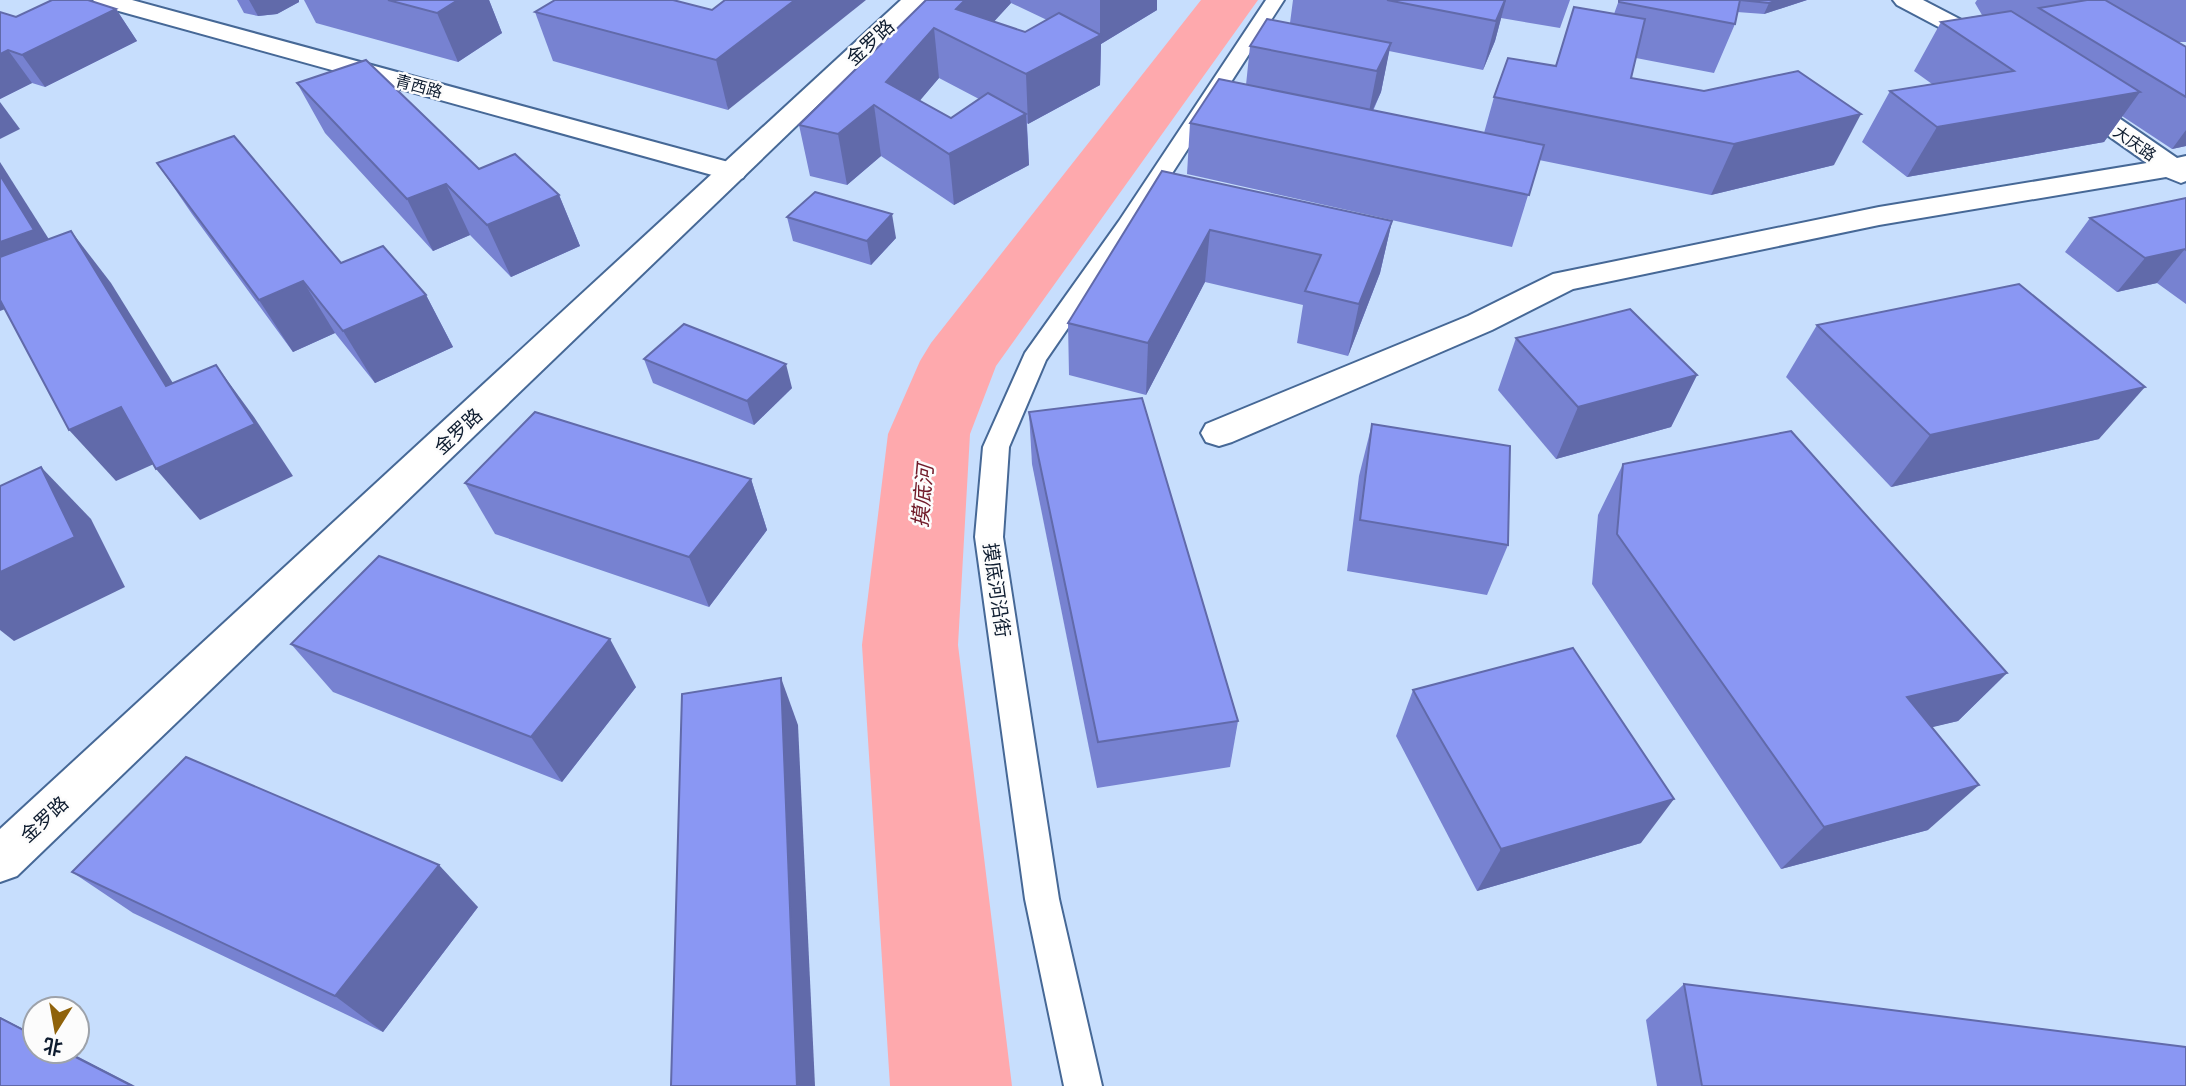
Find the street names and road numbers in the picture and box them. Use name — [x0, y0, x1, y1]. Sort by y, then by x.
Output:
street label: 金罗路 — [841, 14, 898, 69]
street label: 青西路 — [393, 70, 445, 101]
street label: 大庆路 — [2110, 121, 2160, 164]
street label: 金罗路 — [429, 403, 486, 458]
street label: 摸底河沿街 — [979, 541, 1015, 639]
street label: 金罗路 — [15, 791, 72, 846]

